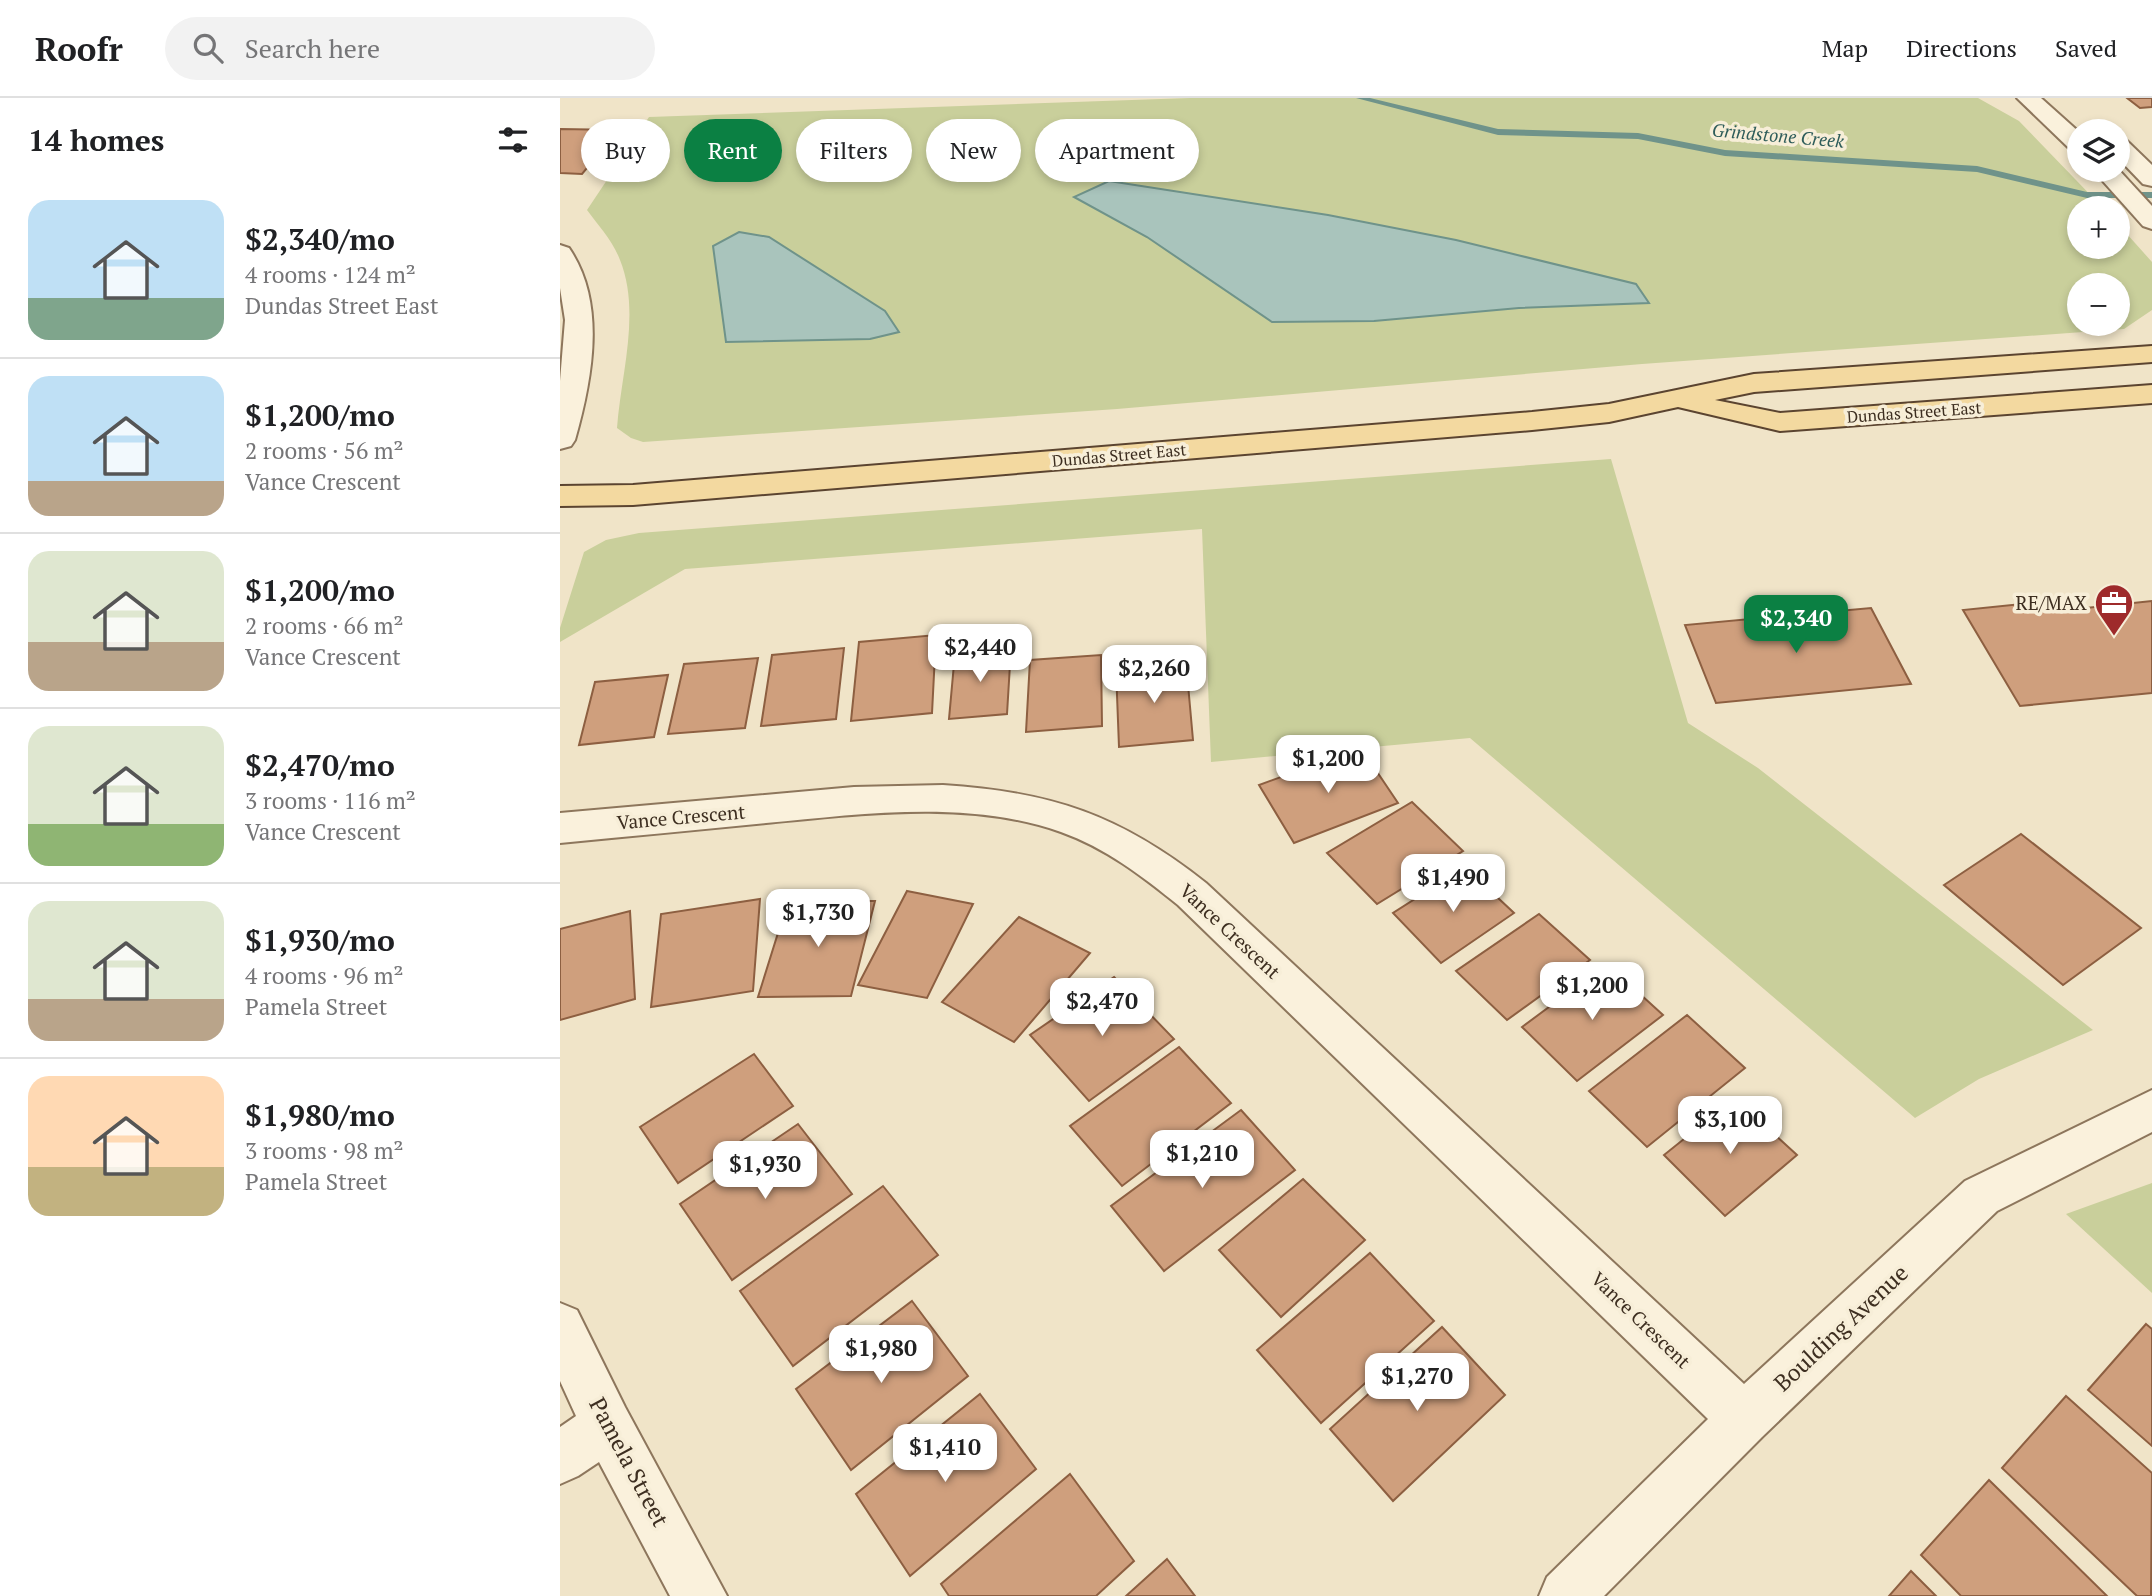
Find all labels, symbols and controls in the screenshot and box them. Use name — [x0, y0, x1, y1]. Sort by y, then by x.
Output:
search box — [165, 17, 655, 80]
text: Roofr — [35, 27, 123, 70]
icon: search — [189, 29, 227, 67]
text: Search here — [245, 31, 380, 65]
text: Map — [1822, 32, 1868, 64]
text: Directions — [1906, 32, 2017, 64]
text: Saved — [2055, 32, 2117, 64]
water label: Grindstone Creek — [1711, 117, 1845, 153]
chip: Buy — [581, 119, 670, 182]
chip: Rent — [684, 119, 782, 182]
chip: Filters — [796, 119, 912, 182]
chip: New — [926, 119, 1021, 182]
chip: Apartment — [1035, 119, 1199, 182]
map controls — [2067, 119, 2130, 336]
button: layers — [2067, 119, 2130, 182]
text: 14 homes — [28, 120, 164, 160]
icon: filters — [494, 121, 532, 159]
button: + — [2067, 196, 2130, 259]
text: $2,340/mo — [245, 219, 395, 259]
icon: home — [84, 228, 168, 312]
text: 4 rooms · 124 m² — [245, 259, 416, 290]
button: − — [2067, 273, 2130, 336]
text: Dundas Street East — [245, 290, 439, 321]
text: $1,200/mo — [245, 395, 395, 435]
street label: Dundas Street East — [1846, 396, 1982, 428]
icon: home — [84, 404, 168, 488]
text: 2 rooms · 56 m² — [245, 435, 404, 466]
street label: Dundas Street East — [1051, 438, 1187, 472]
text: Vance Crescent — [245, 466, 401, 497]
text: $1,200/mo — [245, 570, 395, 610]
icon: home — [84, 579, 168, 663]
office icon: RE/MAX — [2093, 582, 2135, 637]
place label: RE/MAX — [2016, 590, 2087, 615]
pin: $2,340 — [1739, 596, 1853, 655]
text: $2,340 — [1760, 602, 1832, 633]
text: 2 rooms · 66 m² — [245, 610, 404, 641]
pin: $2,440 — [923, 624, 1037, 684]
text: $2,440 — [944, 631, 1016, 662]
text: Vance Crescent — [245, 641, 401, 672]
pin: $2,260 — [1097, 646, 1211, 705]
text: $2,260 — [1118, 652, 1190, 683]
pin: $1,200 — [1271, 736, 1385, 795]
text: $1,200 — [1292, 742, 1364, 773]
text: $2,470/mo — [245, 745, 395, 785]
icon: home — [84, 754, 168, 838]
text: 3 rooms · 116 m² — [245, 785, 416, 816]
street label: Vance Crescent — [616, 798, 746, 835]
text: Vance Crescent — [245, 816, 401, 847]
pin: $1,490 — [1396, 854, 1510, 914]
text: $1,490 — [1417, 861, 1489, 892]
street label: Vance Crescent — [1175, 878, 1286, 984]
pin: $1,730 — [761, 890, 875, 949]
text: $1,730 — [782, 896, 854, 927]
text: $1,930/mo — [245, 920, 395, 960]
icon: home — [84, 929, 168, 1013]
text: 4 rooms · 96 m² — [245, 960, 404, 991]
pin: $1,200 — [1535, 962, 1649, 1022]
text: $1,200 — [1556, 969, 1628, 1000]
pin: $2,470 — [1045, 978, 1159, 1038]
text: $2,470 — [1066, 985, 1138, 1016]
text: Pamela Street — [245, 991, 387, 1022]
text: $1,980/mo — [245, 1095, 395, 1135]
pin: $3,100 — [1673, 1096, 1787, 1156]
text: $3,100 — [1694, 1103, 1766, 1134]
icon: home — [84, 1104, 168, 1188]
pin: $1,210 — [1145, 1130, 1259, 1190]
text: 3 rooms · 98 m² — [245, 1135, 404, 1166]
text: $1,210 — [1166, 1137, 1238, 1168]
pin: $1,930 — [708, 1142, 822, 1201]
text: $1,930 — [729, 1148, 801, 1179]
text: Pamela Street — [245, 1166, 387, 1197]
street label: Boulding Avenue — [1767, 1257, 1914, 1398]
street label: Vance Crescent — [1586, 1266, 1696, 1373]
pin: $1,980 — [824, 1326, 938, 1385]
text: $1,980 — [845, 1332, 917, 1363]
pin: $1,270 — [1360, 1354, 1474, 1413]
text: $1,270 — [1381, 1360, 1453, 1391]
street label: Pamela Street — [582, 1392, 677, 1532]
pin: $1,410 — [888, 1424, 1002, 1484]
text: $1,410 — [909, 1431, 981, 1462]

